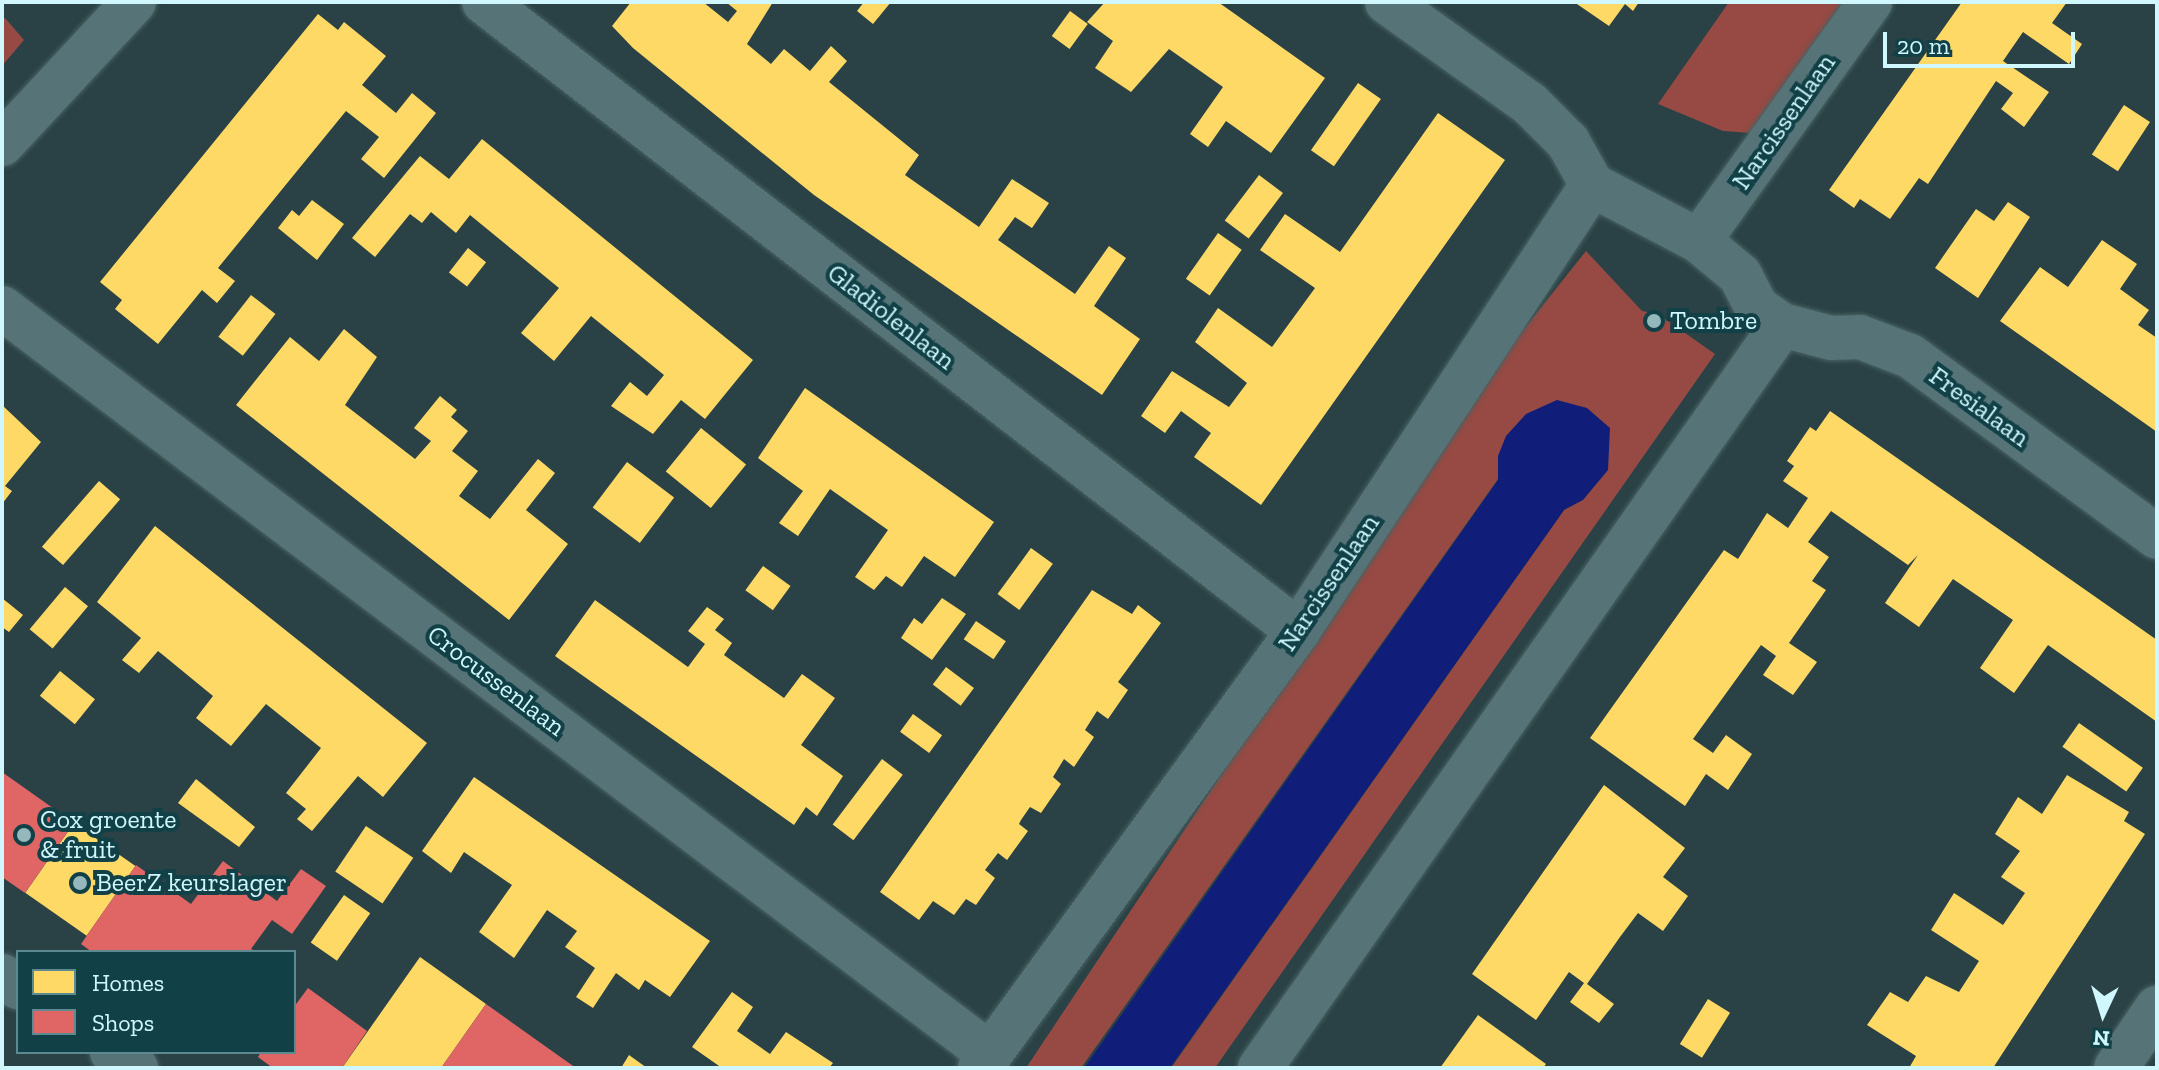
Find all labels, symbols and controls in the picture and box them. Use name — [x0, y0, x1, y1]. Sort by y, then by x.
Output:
scale bar — [1887, 16, 2079, 66]
text: 20 m — [1897, 31, 1949, 60]
street label: Narcissenlaan — [1726, 48, 1842, 196]
street label: Gladiolenlaan — [821, 258, 961, 376]
place label: Tombre — [1670, 305, 1757, 337]
marker: Tombre — [1645, 312, 1663, 330]
street label: Fresialaan — [1923, 360, 2035, 454]
street label: Narcissenlaan — [1272, 509, 1386, 657]
street label: Crocussenlaan — [421, 619, 571, 743]
place label: Cox groente & fruit — [40, 804, 176, 866]
marker: Cox groente & fruit — [15, 826, 33, 844]
place label: BeerZ keurslager — [96, 867, 287, 899]
marker: BeerZ keurslager — [71, 874, 89, 892]
legend — [16, 950, 296, 1054]
text: Homes — [92, 968, 164, 997]
north arrow — [2063, 974, 2143, 1054]
text: Shops — [92, 1008, 154, 1037]
text: N — [2092, 1024, 2111, 1052]

